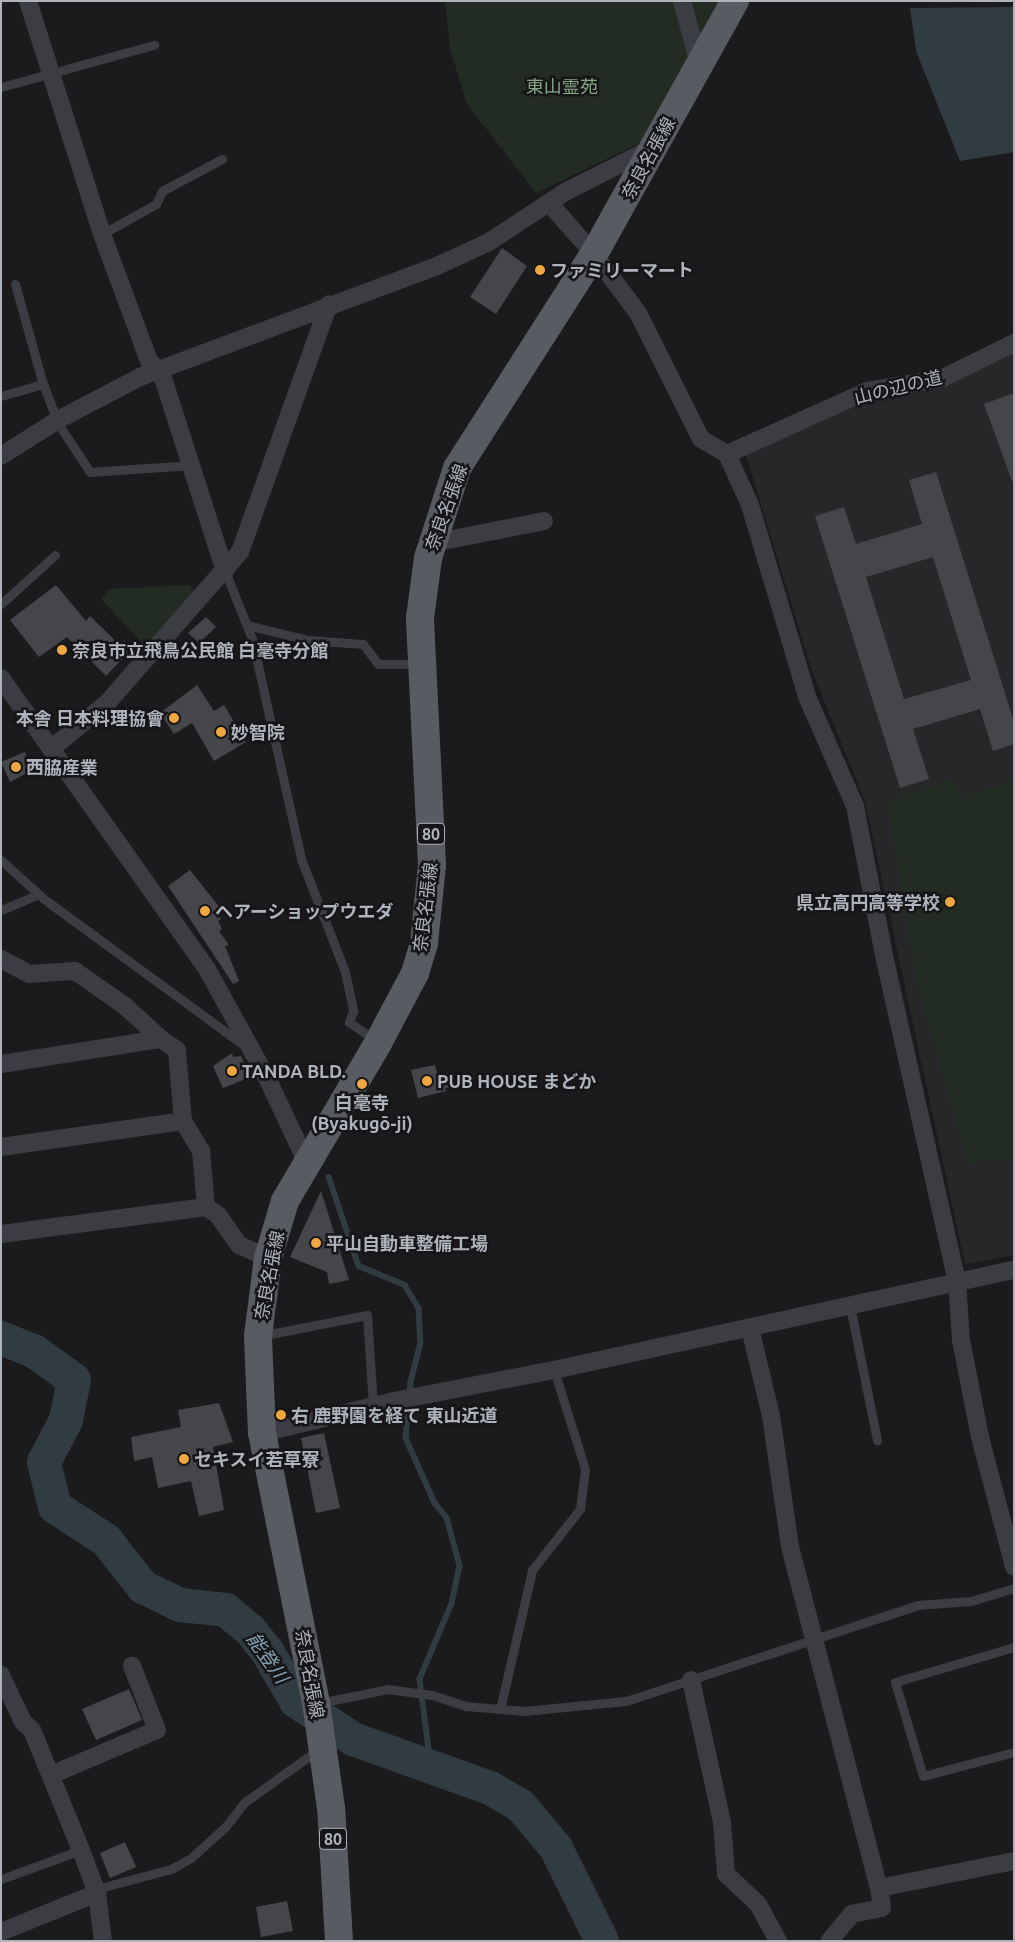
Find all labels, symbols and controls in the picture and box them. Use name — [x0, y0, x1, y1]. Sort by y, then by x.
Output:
park label: 東山霊苑 — [526, 75, 598, 97]
street label: 奈良名張線 — [617, 113, 679, 203]
place label: ファミリーマート — [550, 259, 694, 281]
marker: ファミリーマート — [534, 264, 546, 276]
street label: 山の辺の道 — [852, 366, 944, 408]
street label: 奈良名張線 — [420, 461, 472, 553]
place label: 奈良市立飛鳥公民館 白毫寺分館 — [72, 639, 328, 661]
marker: 奈良市立飛鳥公民館 白毫寺分館 — [56, 644, 68, 656]
place label: 本舎 日本料理協會 — [16, 707, 164, 729]
marker: 本舎 日本料理協會 — [168, 712, 180, 724]
place label: 妙智院 — [231, 721, 285, 743]
marker: 妙智院 — [215, 726, 227, 738]
place label: 西脇産業 — [26, 756, 98, 778]
marker: 西脇産業 — [10, 761, 22, 773]
road number: 80 — [416, 821, 446, 848]
street label: 奈良名張線 — [409, 861, 441, 953]
place label: 県立高円高等学校 — [796, 891, 940, 913]
marker: 県立高円高等学校 — [944, 896, 956, 908]
place label: ヘアーショップウエダ — [215, 900, 394, 922]
marker: ヘアーショップウエダ — [199, 905, 211, 917]
place label: TANDA BLD. — [242, 1060, 346, 1082]
marker: TANDA BLD. — [226, 1065, 238, 1077]
place label: PUB HOUSE まどか — [437, 1070, 596, 1092]
marker: PUB HOUSE まどか — [421, 1075, 433, 1087]
marker: 白毫寺 (Byakugō-ji) — [356, 1078, 368, 1090]
place label: 白毫寺 (Byakugō-ji) — [311, 1092, 413, 1134]
street label: 奈良名張線 — [250, 1229, 288, 1321]
place label: 平山自動車整備工場 — [326, 1232, 488, 1254]
marker: 平山自動車整備工場 — [310, 1237, 322, 1249]
place label: 右 鹿野園を経て 東山近道 — [291, 1404, 498, 1426]
marker: 右 鹿野園を経て 東山近道 — [275, 1409, 287, 1421]
place label: セキスイ若草寮 — [194, 1448, 320, 1470]
marker: セキスイ若草寮 — [178, 1453, 190, 1465]
water label: 能登川 — [241, 1628, 293, 1688]
street label: 奈良名張線 — [292, 1628, 328, 1720]
road number: 80 — [318, 1826, 348, 1852]

